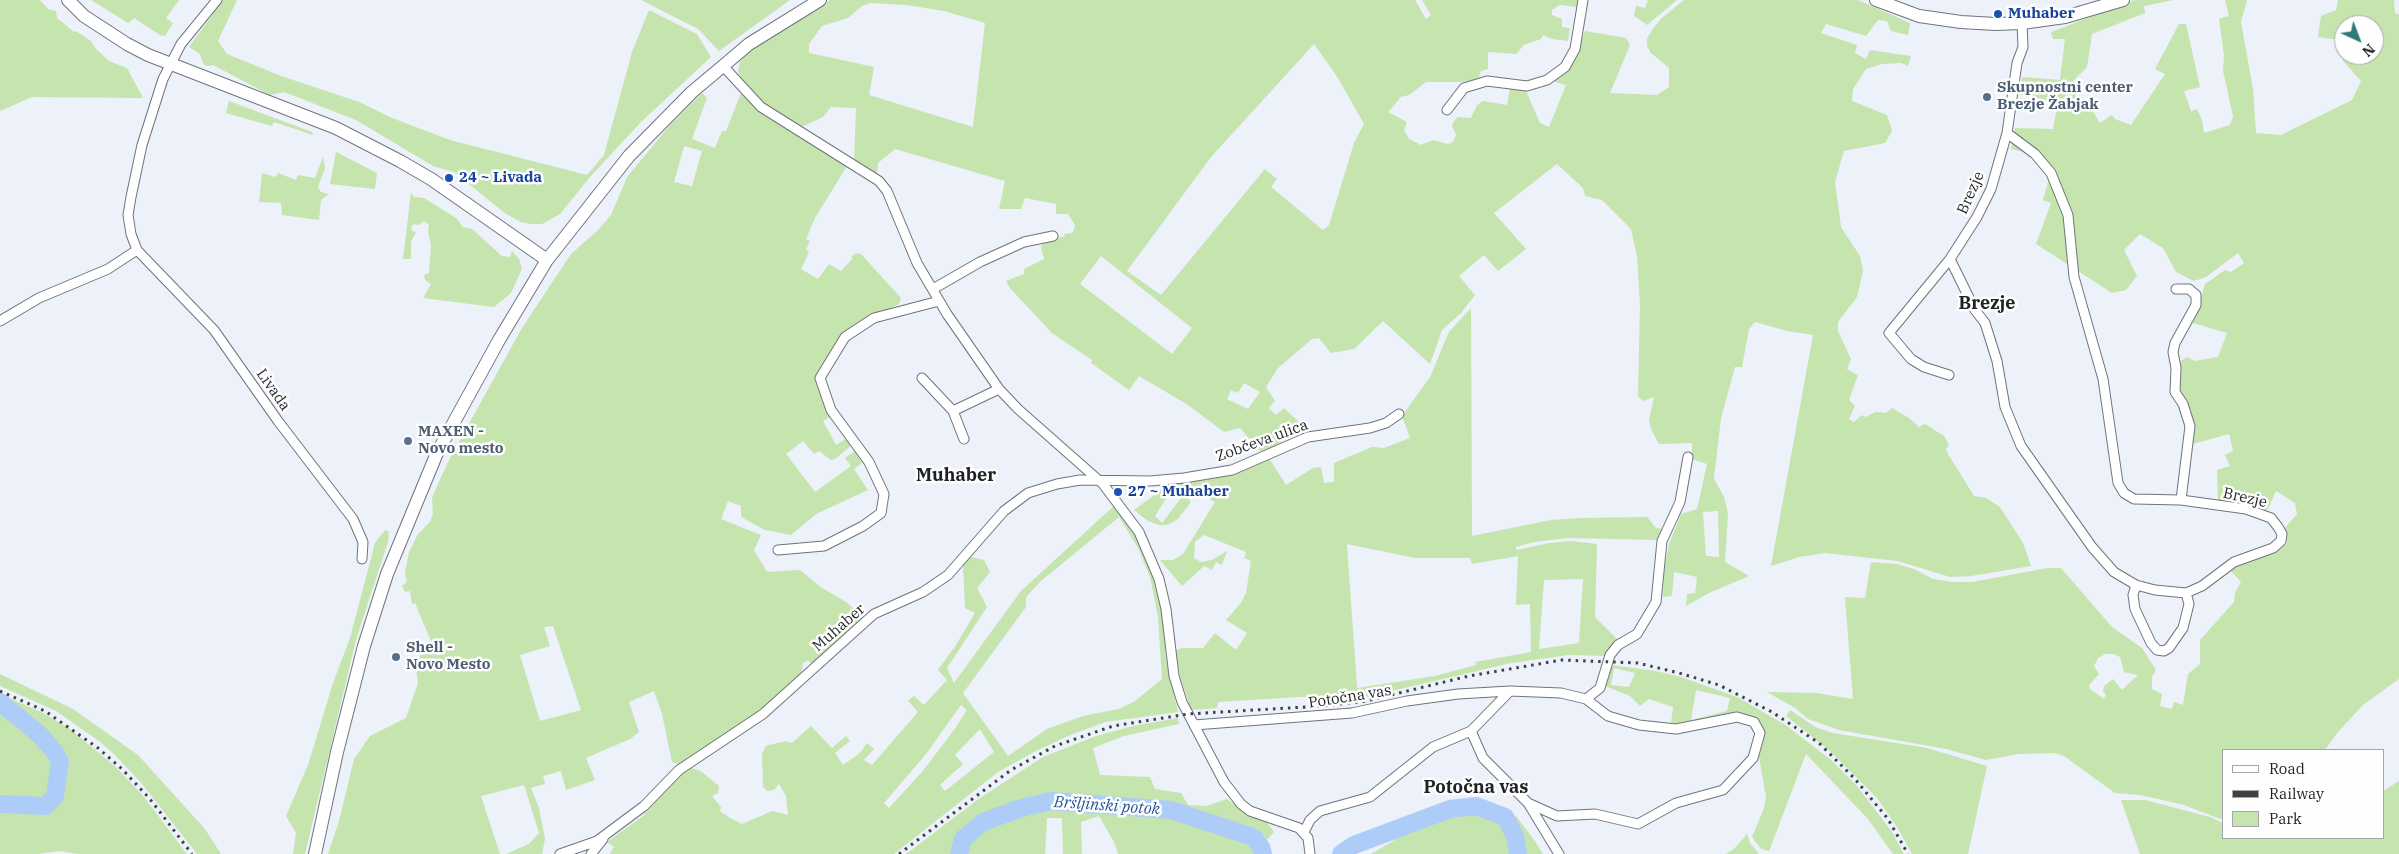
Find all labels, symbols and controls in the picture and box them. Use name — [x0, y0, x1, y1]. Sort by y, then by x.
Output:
place label: Muhaber — [2008, 5, 2075, 23]
marker: Muhaber — [1992, 8, 2004, 20]
north arrow — [2334, 15, 2384, 65]
text: N — [2358, 40, 2379, 61]
place label: Skupnostni center Brezje Žabjak — [1997, 79, 2133, 114]
marker: Skupnostni center Brezje Žabjak — [1981, 91, 1993, 103]
place label: 24 ~ Livada — [459, 169, 542, 187]
street label: Brezje — [1954, 169, 1988, 217]
marker: 24 ~ Livada — [443, 172, 455, 184]
district label: Brezje — [1959, 293, 2015, 315]
street label: Livada — [252, 366, 294, 414]
street label: Zobčeva ulica — [1214, 416, 1310, 466]
place label: MAXEN - Novo mesto — [418, 423, 503, 458]
marker: MAXEN - Novo mesto — [402, 435, 414, 447]
district label: Muhaber — [916, 465, 996, 487]
place label: 27 ~ Muhaber — [1128, 483, 1229, 501]
street label: Brezje — [2221, 484, 2269, 512]
marker: 27 ~ Muhaber — [1112, 486, 1124, 498]
street label: Muhaber — [809, 600, 869, 656]
place label: Shell - Novo Mesto — [406, 639, 490, 674]
marker: Shell - Novo Mesto — [390, 651, 402, 663]
street label: Potočna vas — [1307, 682, 1393, 712]
legend — [2222, 749, 2384, 839]
text: Road — [2269, 759, 2305, 778]
district label: Potočna vas — [1424, 777, 1528, 799]
text: Railway — [2269, 784, 2324, 803]
water label: Bršljinski potok — [1053, 793, 1161, 819]
text: Park — [2269, 809, 2302, 828]

